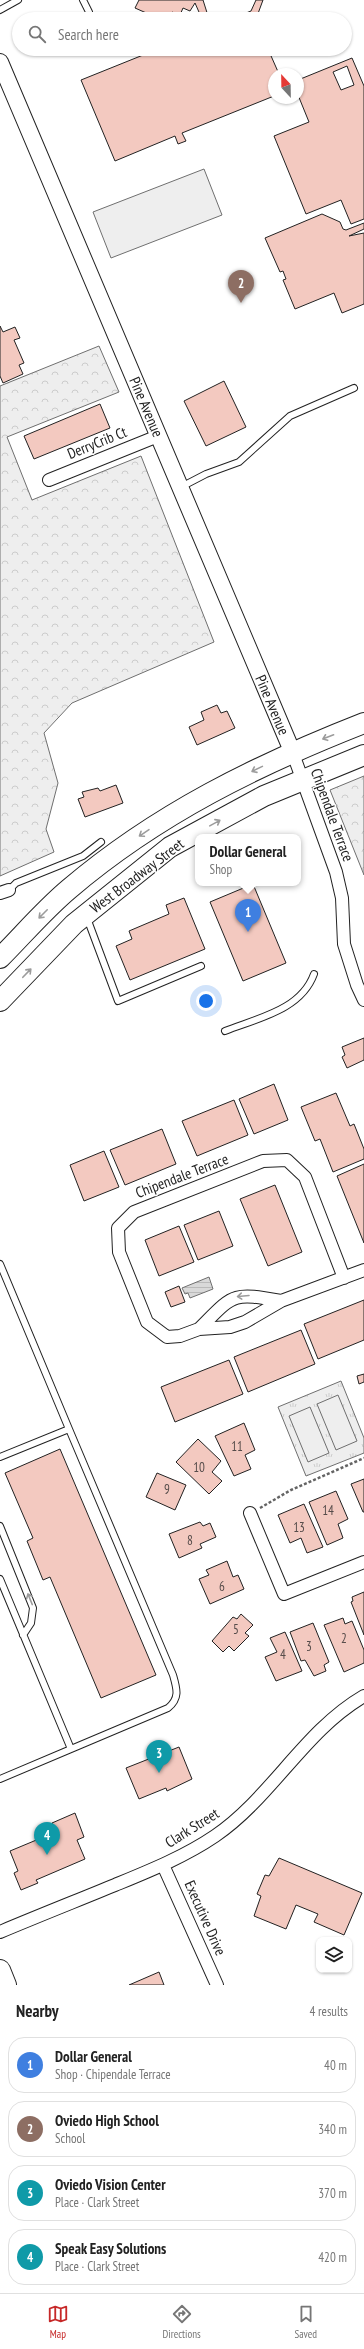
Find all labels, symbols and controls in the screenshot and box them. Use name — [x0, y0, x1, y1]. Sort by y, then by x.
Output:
search box — [12, 12, 352, 56]
icon: search — [26, 23, 48, 45]
text: Search here — [58, 25, 119, 44]
north arrow — [268, 68, 304, 104]
pin: 2 — [228, 270, 254, 303]
street label: Pine Avenue — [125, 374, 168, 440]
street label: DerryCrib Ct — [64, 422, 129, 463]
street label: Pine Avenue — [251, 672, 294, 738]
one-way arrow — [322, 734, 334, 742]
one-way arrow — [251, 766, 263, 773]
street label: Chipendale Terrace — [307, 766, 358, 864]
one-way arrow — [209, 818, 221, 826]
one-way arrow — [139, 829, 150, 837]
street label: West Broadway Street — [86, 834, 187, 917]
popup — [195, 834, 301, 886]
text: Dollar General — [210, 842, 286, 861]
text: Shop — [210, 861, 232, 878]
pin: 1 — [235, 899, 261, 932]
one-way arrow — [38, 910, 48, 919]
one-way arrow — [22, 968, 32, 978]
your location — [196, 991, 216, 1011]
street label: Chipendale Terrace — [133, 1149, 231, 1202]
one-way arrow — [237, 1293, 250, 1300]
house number: 11 — [231, 1438, 243, 1455]
house number: 10 — [193, 1459, 205, 1476]
house number: 9 — [164, 1481, 170, 1498]
house number: 14 — [322, 1502, 334, 1519]
house number: 13 — [293, 1519, 305, 1536]
house number: 8 — [187, 1532, 193, 1549]
house number: 6 — [219, 1578, 225, 1595]
one-way arrow — [25, 1594, 33, 1606]
house number: 5 — [233, 1621, 239, 1638]
house number: 2 — [341, 1630, 347, 1647]
house number: 3 — [306, 1638, 312, 1655]
house number: 4 — [280, 1646, 286, 1663]
pin: 3 — [146, 1740, 172, 1773]
street label: Clark Street — [161, 1804, 222, 1852]
pin: 4 — [34, 1822, 60, 1855]
street label: Executive Drive — [180, 1877, 230, 1958]
map controls — [316, 1937, 352, 1973]
button: layers — [316, 1937, 352, 1973]
text: Nearby — [16, 2000, 59, 2022]
text: 4 results — [309, 2003, 348, 2020]
text: Dollar General — [55, 2047, 132, 2066]
text: 1 — [27, 2057, 33, 2074]
text: 40 m — [324, 2057, 347, 2074]
text: Shop · Chipendale Terrace — [55, 2066, 171, 2083]
text: Oviedo High School — [55, 2111, 159, 2130]
text: 2 — [27, 2121, 33, 2138]
text: 340 m — [318, 2121, 347, 2138]
text: School — [55, 2130, 85, 2147]
text: Oviedo Vision Center — [55, 2175, 166, 2194]
text: 3 — [27, 2185, 33, 2202]
text: 370 m — [318, 2185, 347, 2202]
text: Place · Clark Street — [55, 2194, 139, 2211]
text: Speak Easy Solutions — [55, 2239, 166, 2258]
text: 4 — [27, 2249, 33, 2266]
text: 420 m — [318, 2249, 347, 2266]
text: Place · Clark Street — [55, 2258, 139, 2275]
tab: Map — [47, 2303, 69, 2341]
tab: Directions — [163, 2303, 201, 2341]
tab: Saved — [294, 2303, 317, 2341]

